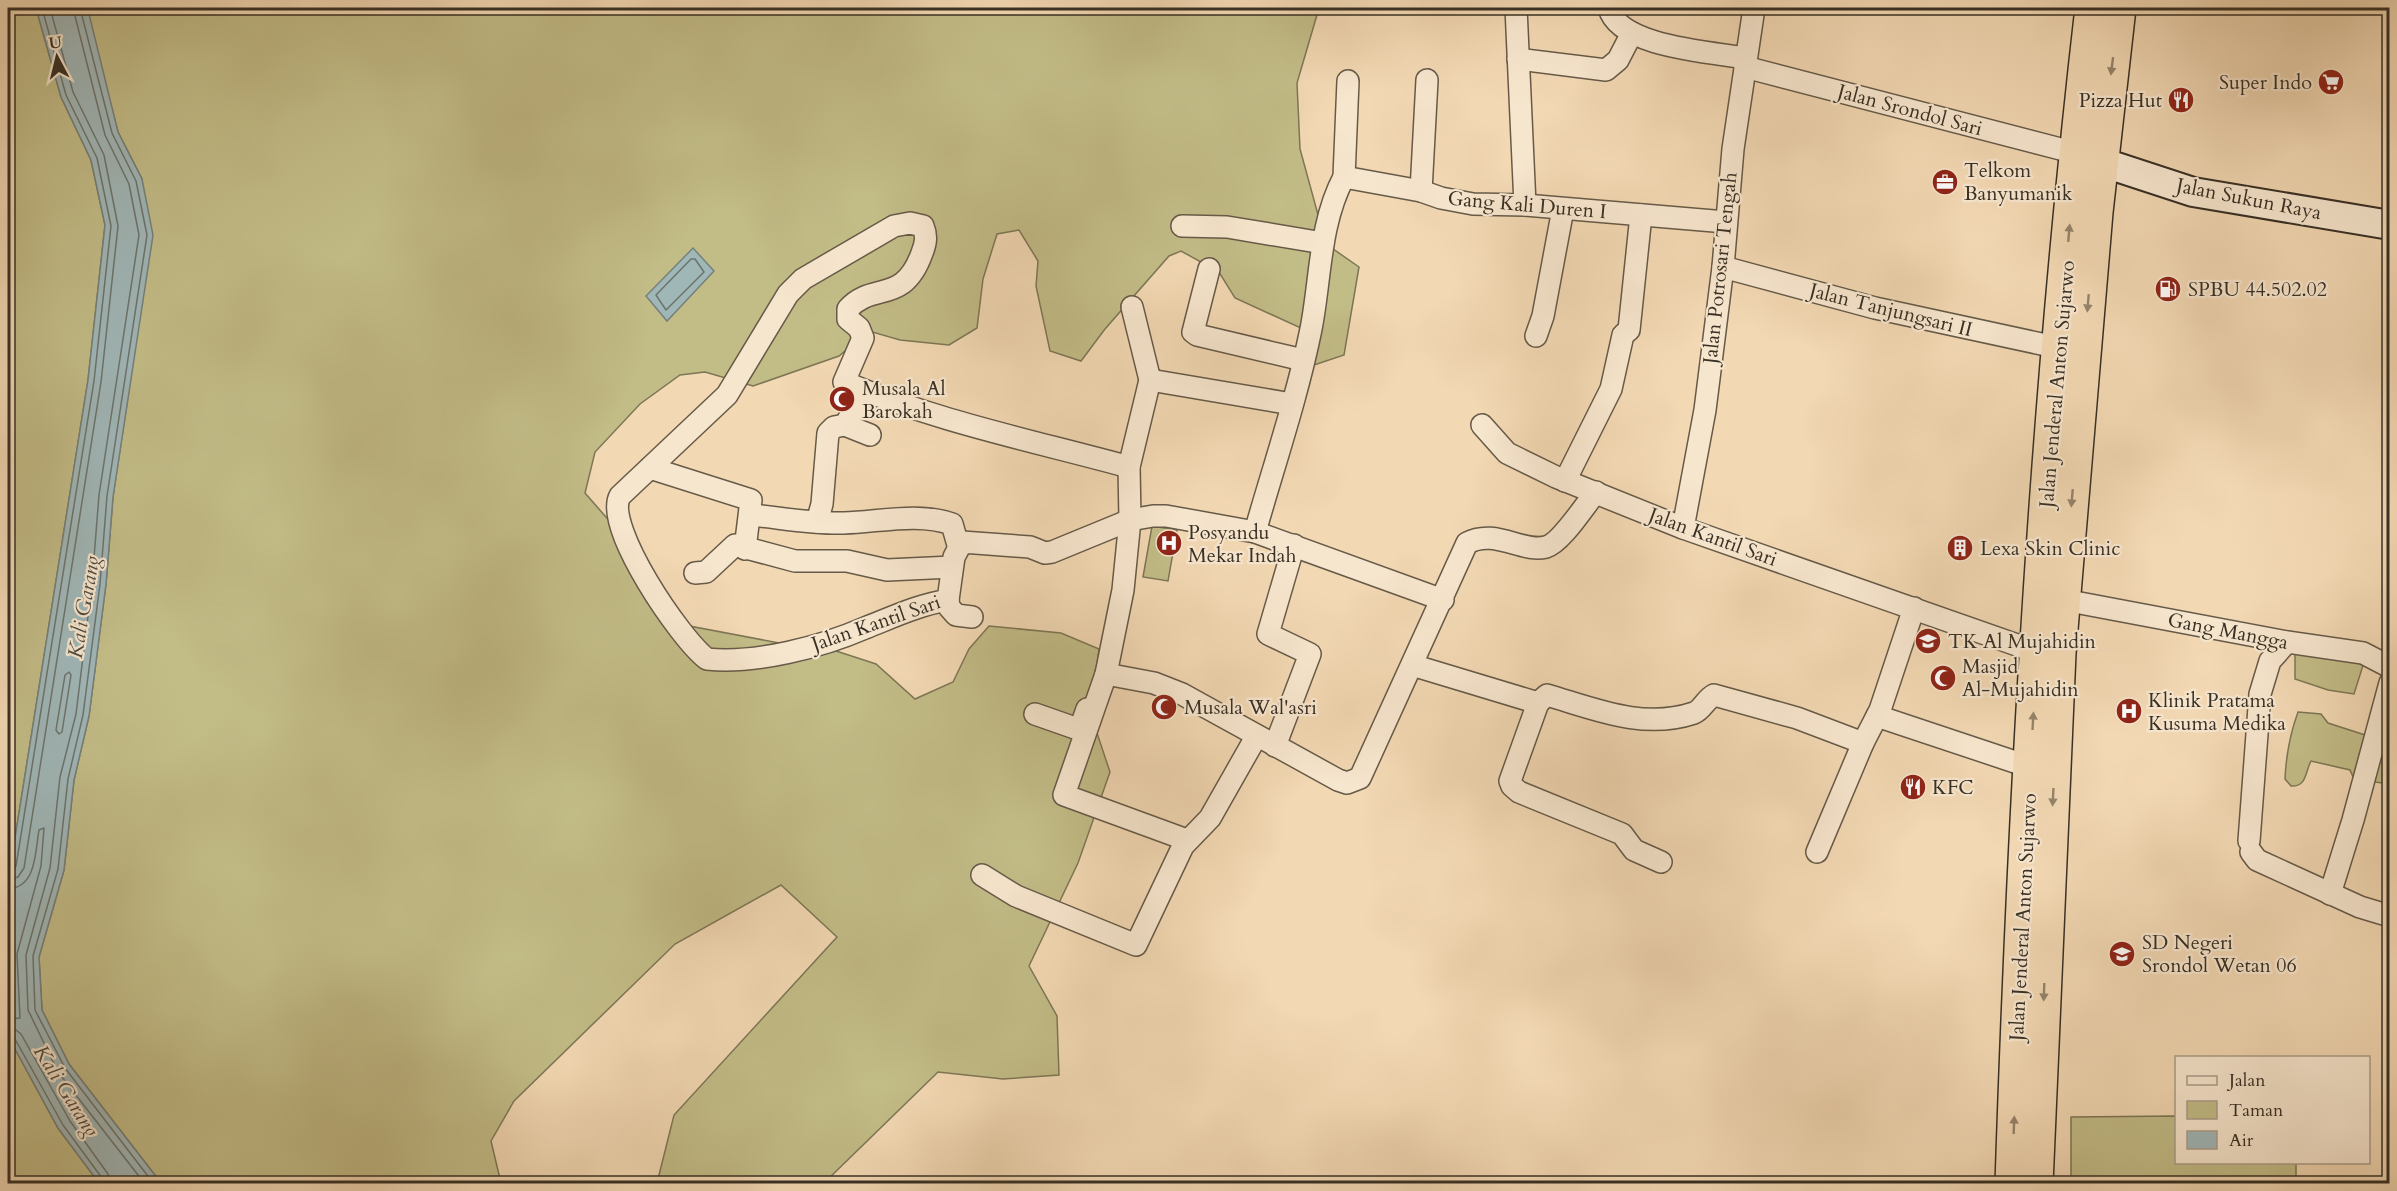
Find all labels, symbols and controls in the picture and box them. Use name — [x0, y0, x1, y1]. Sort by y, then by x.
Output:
north arrow — [27, 27, 87, 87]
text: U — [47, 31, 63, 55]
one-way arrow — [2108, 56, 2117, 75]
supermarket icon: Super Indo — [2316, 67, 2346, 97]
place label: Super Indo — [2219, 69, 2312, 96]
street label: Jalan Srondol Sari — [1832, 77, 1986, 142]
restaurant icon: Pizza Hut — [2166, 85, 2196, 115]
place label: Pizza Hut — [2079, 87, 2163, 114]
place label: Telkom Banyumanik — [1964, 157, 2073, 207]
office icon: Telkom Banyumanik — [1930, 167, 1960, 197]
street label: Jalan Potrosari Tengah — [1696, 171, 1743, 368]
street label: Jalan Sukun Raya — [2171, 171, 2324, 226]
street label: Gang Kali Duren I — [1447, 185, 1607, 225]
one-way arrow — [2064, 223, 2074, 242]
street label: Jalan Jenderal Anton Sujarwo — [2032, 259, 2081, 512]
fuel station icon: SPBU 44.502.02 — [2153, 274, 2183, 304]
street label: Jalan Tanjungsari II — [1804, 276, 1975, 343]
place label: SPBU 44.502.02 — [2188, 276, 2327, 303]
one-way arrow — [2084, 294, 2093, 313]
place label: Musala Al Barokah — [862, 375, 946, 425]
mosque icon: Musala Al Barokah — [827, 384, 857, 414]
one-way arrow — [2067, 488, 2077, 507]
street label: Jalan Kantil Sari — [1642, 500, 1781, 573]
place label: Posyandu Mekar Indah — [1188, 519, 1296, 569]
hospital icon: Posyandu Mekar Indah — [1154, 528, 1184, 558]
building icon: Lexa Skin Clinic — [1945, 533, 1975, 563]
place label: Lexa Skin Clinic — [1980, 535, 2120, 562]
water label: Kali Garang — [61, 553, 107, 661]
street label: Jalan Kantil Sari — [805, 588, 944, 659]
street label: Gang Mangga — [2165, 606, 2291, 656]
school or university icon: TK Al Mujahidin — [1913, 626, 1943, 656]
place label: TK Al Mujahidin — [1948, 628, 2097, 655]
place label: Masjid Al-Mujahidin — [1962, 653, 2079, 703]
mosque icon: Masjid Al-Mujahidin — [1928, 663, 1958, 693]
place label: Klinik Pratama Kusuma Medika — [2148, 687, 2286, 737]
mosque icon: Musala Wal'asri — [1149, 692, 1179, 722]
place label: Musala Wal'asri — [1184, 694, 1317, 721]
hospital icon: Klinik Pratama Kusuma Medika — [2114, 696, 2144, 726]
one-way arrow — [2028, 711, 2038, 730]
restaurant icon: KFC — [1898, 772, 1928, 802]
place label: KFC — [1932, 774, 1974, 801]
one-way arrow — [2048, 788, 2057, 807]
street label: Jalan Jenderal Anton Sujarwo — [2003, 792, 2043, 1045]
place label: SD Negeri Srondol Wetan 06 — [2142, 929, 2297, 979]
school or university icon: SD Negeri Srondol Wetan 06 — [2107, 939, 2137, 969]
one-way arrow — [2040, 982, 2049, 1001]
water label: Kali Garang — [26, 1039, 106, 1143]
legend — [2175, 1056, 2370, 1164]
text: Jalan — [2226, 1068, 2266, 1093]
text: Taman — [2229, 1098, 2284, 1123]
one-way arrow — [2009, 1116, 2018, 1135]
text: Air — [2229, 1128, 2254, 1153]

